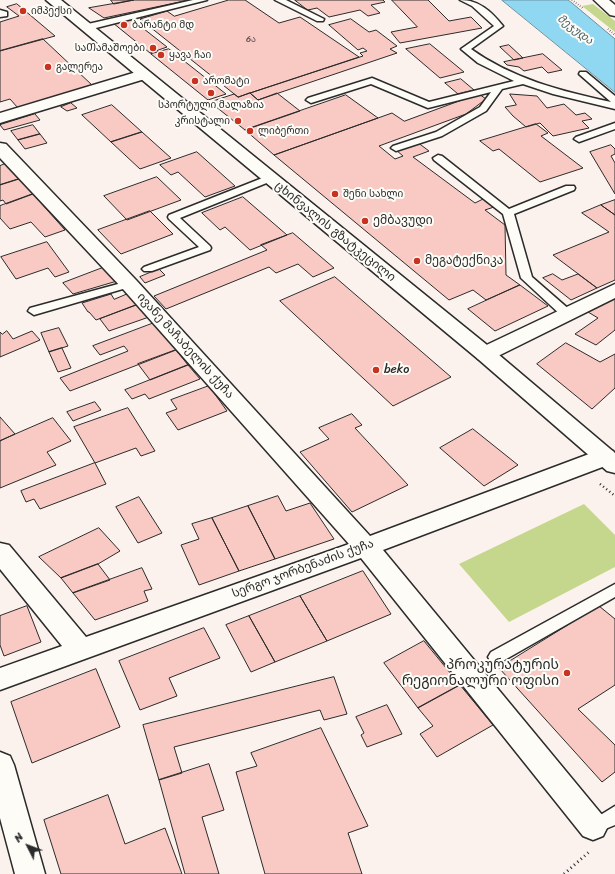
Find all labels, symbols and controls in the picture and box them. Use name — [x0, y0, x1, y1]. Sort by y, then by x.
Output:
place label: იმპექსი — [31, 5, 72, 17]
marker: იმპექსი — [18, 6, 28, 16]
water label: მეჯუდა — [554, 12, 596, 48]
place label: ბარანტი მდ — [132, 19, 194, 31]
marker: ბარანტი მდ — [119, 20, 129, 30]
house number: 6ა — [246, 35, 256, 45]
place label: საᲗამაᲨოები — [75, 42, 145, 54]
marker: საᲗამაᲨოები — [148, 43, 158, 53]
place label: ყავა ჩაი — [169, 49, 211, 61]
marker: ყავა ჩაი — [156, 50, 166, 60]
place label: გალერეა — [56, 61, 103, 73]
marker: გალერეა — [43, 62, 53, 72]
place label: არომატი — [203, 75, 250, 87]
marker: არომატი — [190, 76, 200, 86]
marker: სპორტული მალაზია — [206, 88, 216, 98]
place label: სპორტული მალაზია — [158, 99, 264, 111]
place label: კრისტალი — [175, 115, 230, 127]
marker: კრისტალი — [233, 116, 243, 126]
place label: ლიბერთი — [258, 125, 309, 137]
marker: ლიბერთი — [245, 126, 255, 136]
street label: ცხინვალის გზატკეცილი — [272, 179, 398, 285]
place label: შენი სახლი — [343, 188, 403, 200]
marker: შენი სახლი — [330, 189, 340, 199]
place label: ემბავუდი — [373, 214, 433, 228]
marker: ემბავუდი — [360, 216, 370, 226]
place label: მეგატექნიკა — [425, 254, 503, 268]
marker: მეგატექნიკა — [412, 256, 422, 266]
street label: ივანე მაჩაბელის ქუჩა — [134, 290, 236, 402]
place label: beko — [384, 363, 409, 377]
marker: beko — [371, 365, 381, 375]
street label: სერგო ჯორბენაძის ქუჩა — [230, 537, 376, 601]
place label: პროკურატურის რეგიონალური ოფისი — [402, 657, 559, 690]
marker: პროკურატურის რეგიონალური ოფისი — [562, 668, 572, 678]
north arrow — [8, 826, 48, 866]
text: N — [9, 828, 28, 847]

